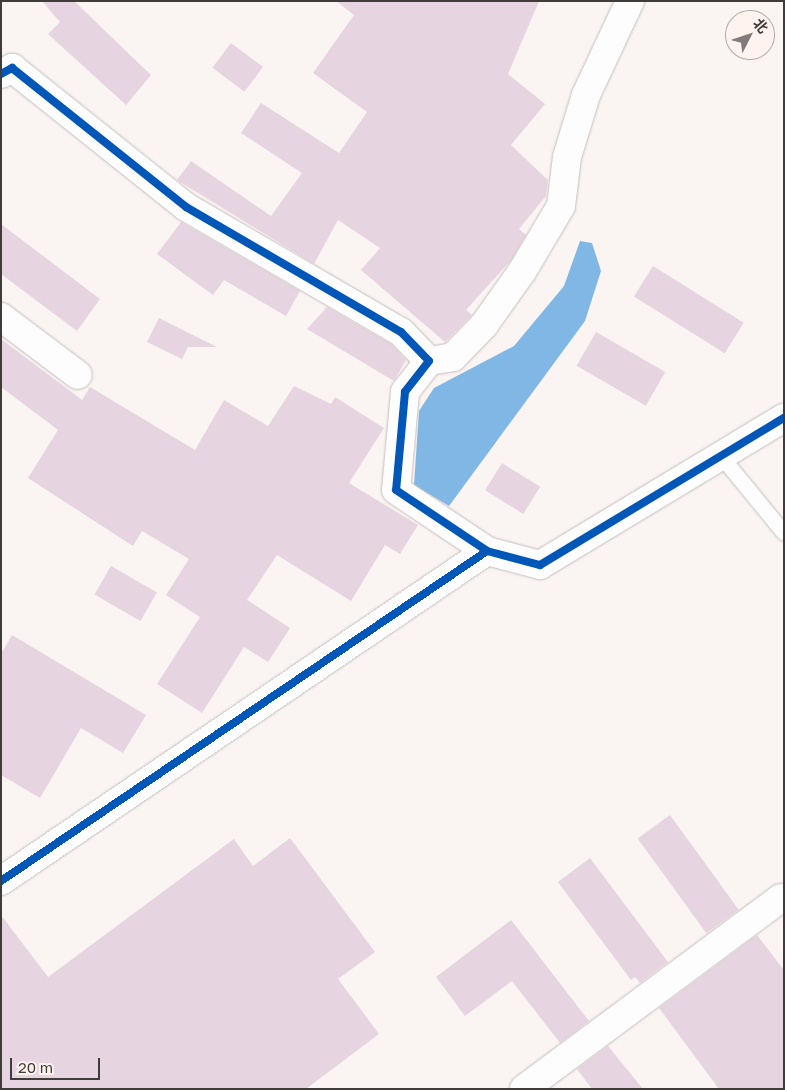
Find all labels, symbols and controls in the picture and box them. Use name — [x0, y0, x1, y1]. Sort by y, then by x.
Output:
north arrow — [725, 10, 775, 60]
text: 北 — [750, 15, 772, 36]
scale bar — [12, 1048, 102, 1080]
text: 20 m — [18, 1058, 53, 1076]

